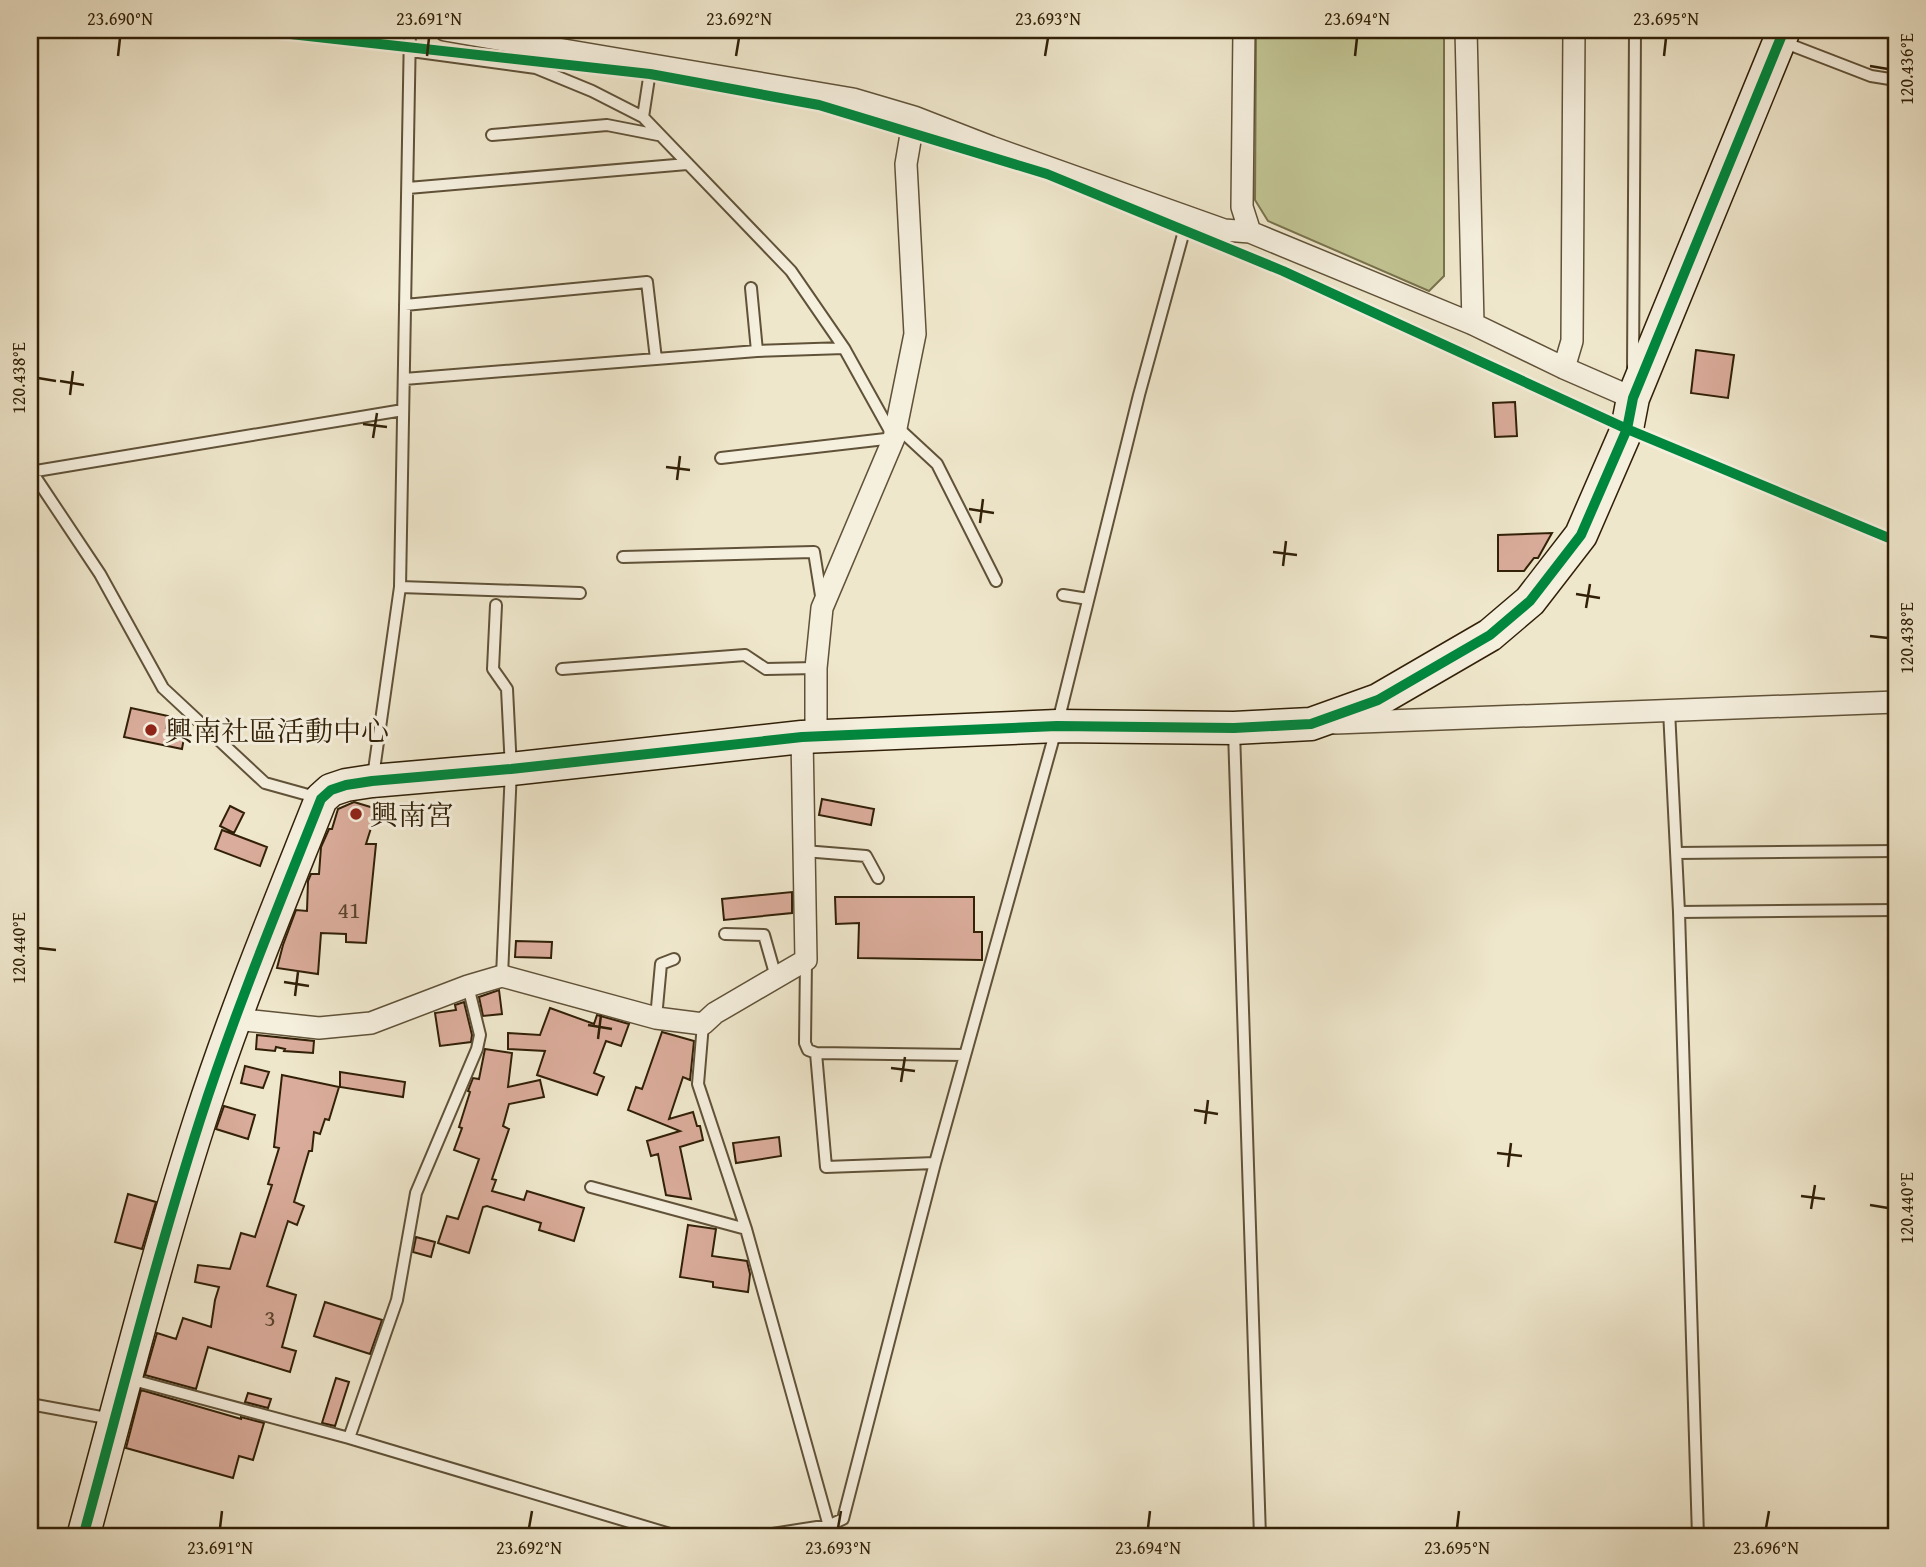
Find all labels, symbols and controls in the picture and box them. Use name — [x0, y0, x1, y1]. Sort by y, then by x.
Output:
text: 23.690°N — [87, 5, 153, 32]
text: 23.691°N — [396, 5, 462, 32]
text: 23.692°N — [706, 5, 772, 32]
text: 23.693°N — [1015, 5, 1081, 32]
text: 23.694°N — [1324, 5, 1390, 32]
text: 23.695°N — [1633, 5, 1699, 32]
text: 120.436°E — [1893, 33, 1920, 105]
text: 120.438°E — [5, 342, 32, 414]
text: 120.438°E — [1893, 602, 1920, 674]
place label: 興南社區活動中心 — [165, 710, 389, 751]
marker: 興南社區活動中心 — [143, 722, 159, 738]
place label: 興南宮 — [370, 794, 454, 835]
marker: 興南宮 — [348, 806, 364, 822]
house number: 41 — [337, 892, 361, 927]
text: 120.440°E — [5, 912, 32, 984]
text: 120.440°E — [1893, 1172, 1920, 1244]
house number: 3 — [264, 1300, 276, 1335]
text: 23.691°N — [187, 1534, 253, 1561]
text: 23.692°N — [496, 1534, 562, 1561]
text: 23.693°N — [805, 1534, 871, 1561]
text: 23.694°N — [1115, 1534, 1181, 1561]
text: 23.695°N — [1424, 1534, 1490, 1561]
text: 23.696°N — [1733, 1534, 1799, 1561]

